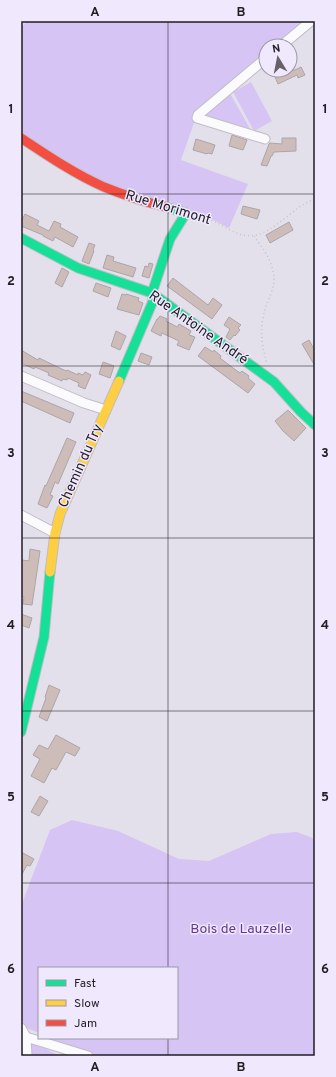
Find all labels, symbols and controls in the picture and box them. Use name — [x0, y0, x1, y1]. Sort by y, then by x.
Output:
text: A — [90, 5, 100, 21]
text: B — [237, 5, 246, 21]
north arrow — [258, 38, 298, 78]
text: N — [271, 42, 282, 57]
text: 1 — [8, 102, 14, 118]
text: 1 — [322, 102, 328, 118]
street label: Rue Morimont — [123, 187, 213, 229]
text: 2 — [7, 274, 15, 290]
text: 2 — [321, 274, 329, 290]
street label: Rue Antoine André — [145, 287, 251, 369]
street label: Chemin du Try — [55, 422, 107, 510]
text: 3 — [7, 446, 15, 462]
text: 3 — [321, 446, 329, 462]
text: 4 — [7, 618, 15, 634]
text: 4 — [321, 618, 329, 634]
text: 5 — [7, 790, 15, 806]
text: 5 — [321, 790, 329, 806]
park label: Bois de Lauzelle — [190, 921, 292, 938]
text: 6 — [7, 962, 15, 978]
text: 6 — [321, 962, 329, 978]
legend — [38, 967, 178, 1039]
text: Fast — [74, 976, 96, 992]
text: Slow — [74, 996, 100, 1012]
text: Jam — [74, 1016, 97, 1032]
text: A — [90, 1060, 100, 1076]
text: B — [237, 1060, 246, 1076]

